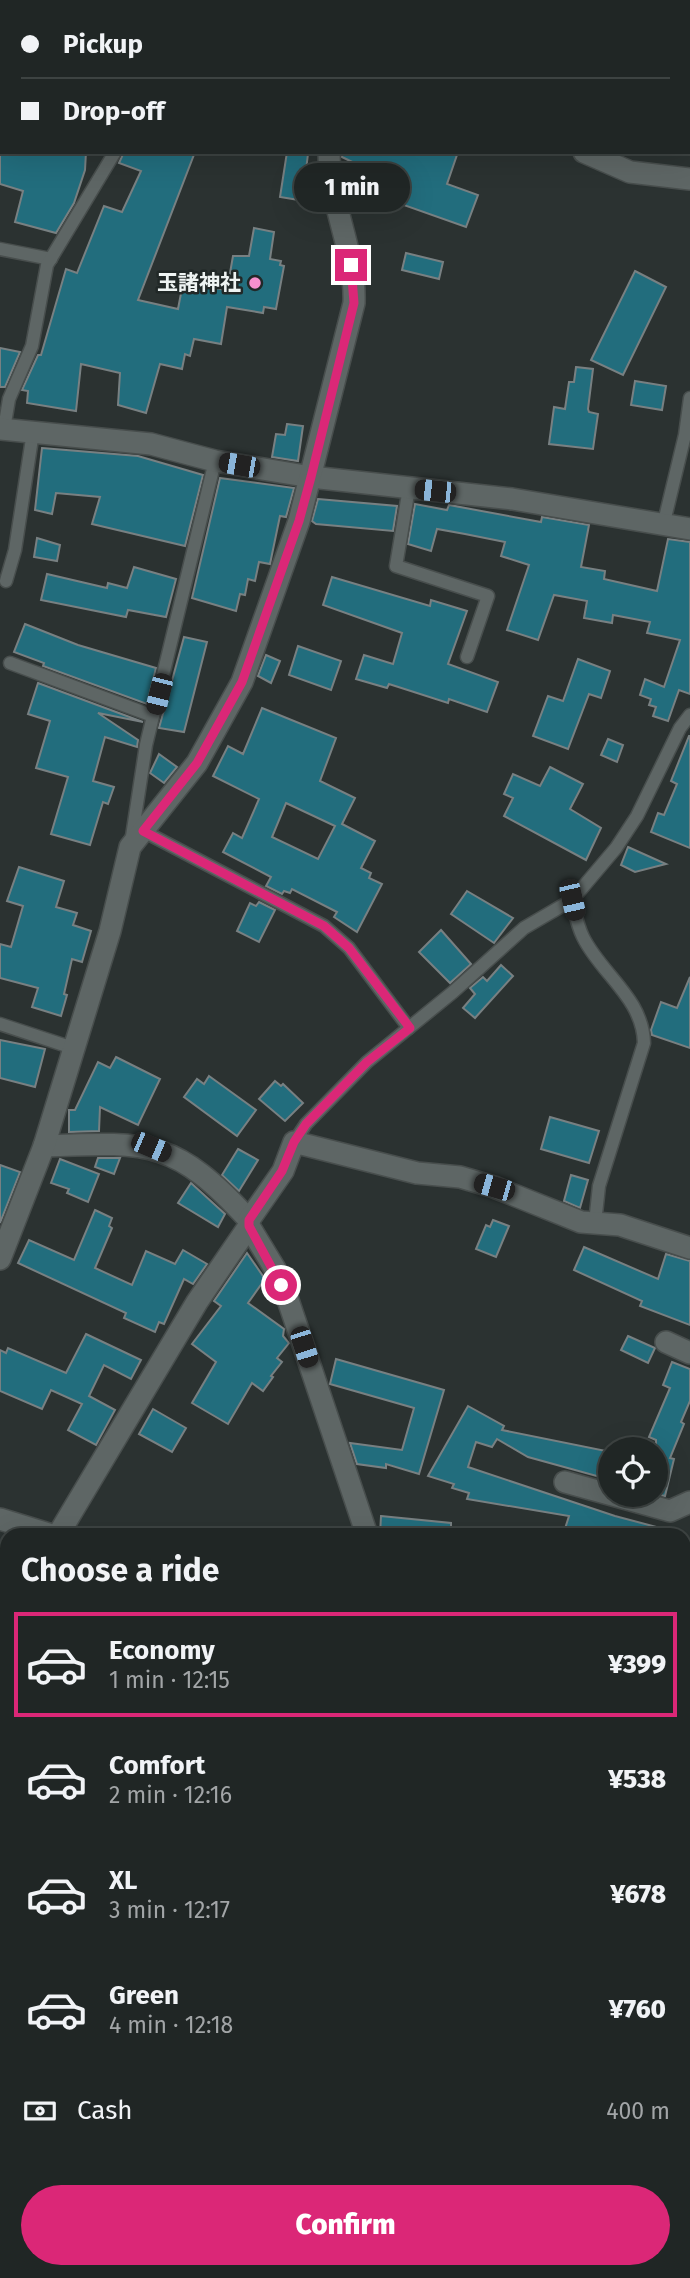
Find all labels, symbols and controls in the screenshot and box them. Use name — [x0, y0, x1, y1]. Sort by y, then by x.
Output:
text: Pickup — [63, 29, 143, 60]
text: Drop-off — [63, 96, 165, 127]
callout: 1 min — [293, 163, 409, 212]
text: 1 min — [324, 173, 380, 201]
route end — [335, 249, 367, 281]
place label: 玉諸神社 — [157, 270, 241, 296]
marker: 玉諸神社 — [247, 275, 263, 291]
car — [217, 451, 262, 479]
car — [414, 478, 457, 504]
car — [144, 671, 175, 717]
car — [558, 877, 587, 923]
car — [128, 1129, 175, 1165]
car — [471, 1171, 518, 1203]
route start — [265, 1269, 297, 1301]
car — [288, 1324, 321, 1370]
map controls — [598, 1437, 668, 1507]
button: locate — [598, 1437, 668, 1507]
text: Choose a ride — [21, 1551, 219, 1589]
icon: car — [25, 1633, 88, 1696]
text: Economy — [109, 1635, 215, 1666]
text: ¥399 — [608, 1649, 666, 1680]
text: 1 min · 12:15 — [109, 1666, 230, 1694]
icon: car — [25, 1748, 88, 1811]
text: Comfort — [109, 1750, 205, 1781]
text: ¥538 — [608, 1764, 666, 1795]
text: 2 min · 12:16 — [109, 1781, 232, 1809]
icon: car — [25, 1863, 88, 1926]
text: XL — [109, 1865, 137, 1896]
text: ¥678 — [610, 1879, 666, 1910]
text: 3 min · 12:17 — [109, 1896, 230, 1924]
icon: car — [25, 1978, 88, 2041]
text: Green — [109, 1980, 179, 2011]
text: ¥760 — [609, 1994, 666, 2025]
text: 4 min · 12:18 — [109, 2011, 233, 2039]
icon: cash — [21, 2092, 59, 2130]
text: Cash — [77, 2095, 133, 2126]
text: 400 m — [606, 2097, 670, 2125]
button: Confirm — [21, 2185, 670, 2265]

